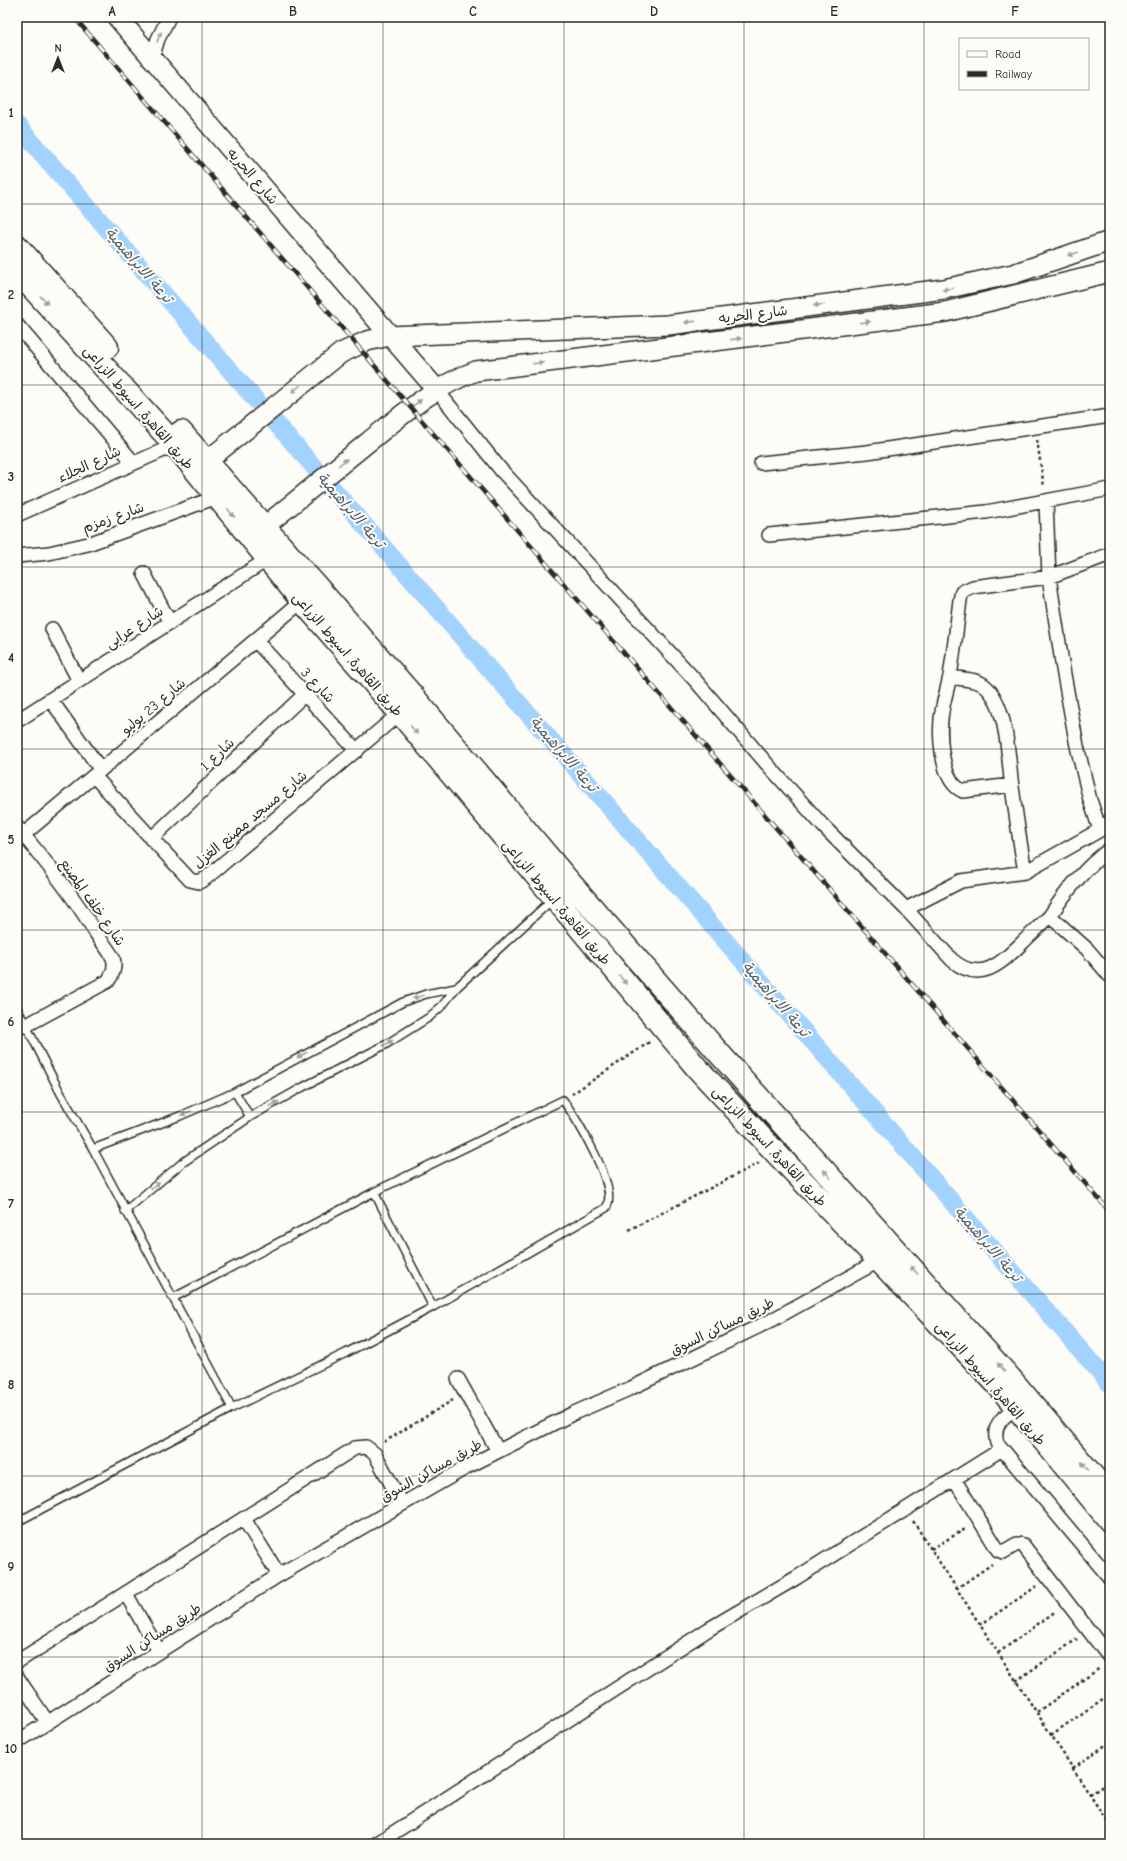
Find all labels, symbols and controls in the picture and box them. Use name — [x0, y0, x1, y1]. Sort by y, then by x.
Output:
text: A — [108, 4, 116, 19]
text: B — [289, 4, 297, 19]
text: C — [469, 4, 477, 19]
text: D — [650, 4, 658, 19]
text: E — [830, 4, 838, 19]
text: F — [1011, 4, 1019, 19]
one-way arrow — [156, 31, 162, 43]
north arrow — [38, 38, 78, 78]
legend — [959, 38, 1089, 90]
text: N — [54, 42, 62, 55]
text: Road — [995, 47, 1021, 61]
text: Railway — [995, 67, 1033, 81]
text: 1 — [8, 105, 14, 120]
street label: شارع الحريه — [223, 145, 282, 209]
water label: ترعة الابراهيمية — [101, 224, 178, 308]
one-way arrow — [1067, 251, 1079, 257]
one-way arrow — [942, 286, 954, 292]
text: 2 — [8, 287, 14, 302]
one-way arrow — [39, 295, 48, 305]
street label: شارع الحريه — [718, 302, 789, 328]
one-way arrow — [813, 302, 825, 309]
one-way arrow — [684, 319, 696, 325]
one-way arrow — [859, 319, 871, 325]
one-way arrow — [730, 336, 743, 342]
street label: طريق القاهرة, اسيوط الزراعى — [80, 342, 197, 473]
one-way arrow — [532, 360, 544, 366]
one-way arrow — [291, 384, 302, 393]
one-way arrow — [412, 399, 423, 408]
street label: شارع الجلاء — [55, 442, 124, 487]
one-way arrow — [338, 458, 349, 467]
text: 3 — [8, 469, 14, 484]
water label: ترعة الابراهيمية — [313, 469, 390, 553]
street label: شارع زمزم — [80, 498, 147, 538]
one-way arrow — [226, 508, 235, 519]
street label: طريق القاهرة, اسيوط الزراعى — [289, 589, 406, 720]
street label: شارع عرابى — [102, 602, 167, 653]
text: 4 — [8, 650, 14, 665]
street label: شارع 3 — [296, 664, 338, 707]
street label: شارع 23 يوليو — [117, 674, 190, 740]
water label: ترعة الابراهيمية — [526, 713, 603, 797]
one-way arrow — [410, 725, 419, 735]
street label: شارع 1 — [197, 734, 239, 775]
street label: شارع مسجد مصنع الغزل — [190, 767, 312, 874]
text: 5 — [8, 832, 15, 847]
street label: طريق القاهرة, اسيوط الزراعى — [499, 836, 614, 969]
street label: شارع خلف المصنع — [55, 855, 129, 950]
water label: ترعة الابراهيمية — [738, 958, 815, 1042]
one-way arrow — [619, 975, 628, 985]
one-way arrow — [411, 994, 423, 1000]
text: 6 — [8, 1014, 15, 1029]
one-way arrow — [382, 1039, 394, 1046]
one-way arrow — [296, 1052, 308, 1059]
street label: طريق القاهرة, اسيوط الزراعى — [709, 1082, 830, 1210]
one-way arrow — [268, 1101, 280, 1108]
one-way arrow — [179, 1111, 191, 1117]
one-way arrow — [823, 1168, 832, 1179]
one-way arrow — [150, 1181, 161, 1190]
text: 7 — [8, 1196, 14, 1211]
water label: ترعة الابراهيمية — [950, 1203, 1027, 1287]
one-way arrow — [910, 1266, 919, 1275]
street label: طريق مساكن السوق — [667, 1294, 777, 1359]
street label: طريق القاهرة, اسيوط الزراعى — [932, 1318, 1049, 1449]
one-way arrow — [996, 1362, 1005, 1372]
text: 8 — [8, 1377, 14, 1392]
street label: طريق مساكن السوق — [377, 1435, 485, 1505]
one-way arrow — [1080, 1461, 1089, 1472]
text: 9 — [8, 1559, 15, 1574]
street label: طريق مساكن السوق — [100, 1599, 204, 1675]
text: 10 — [5, 1741, 17, 1756]

